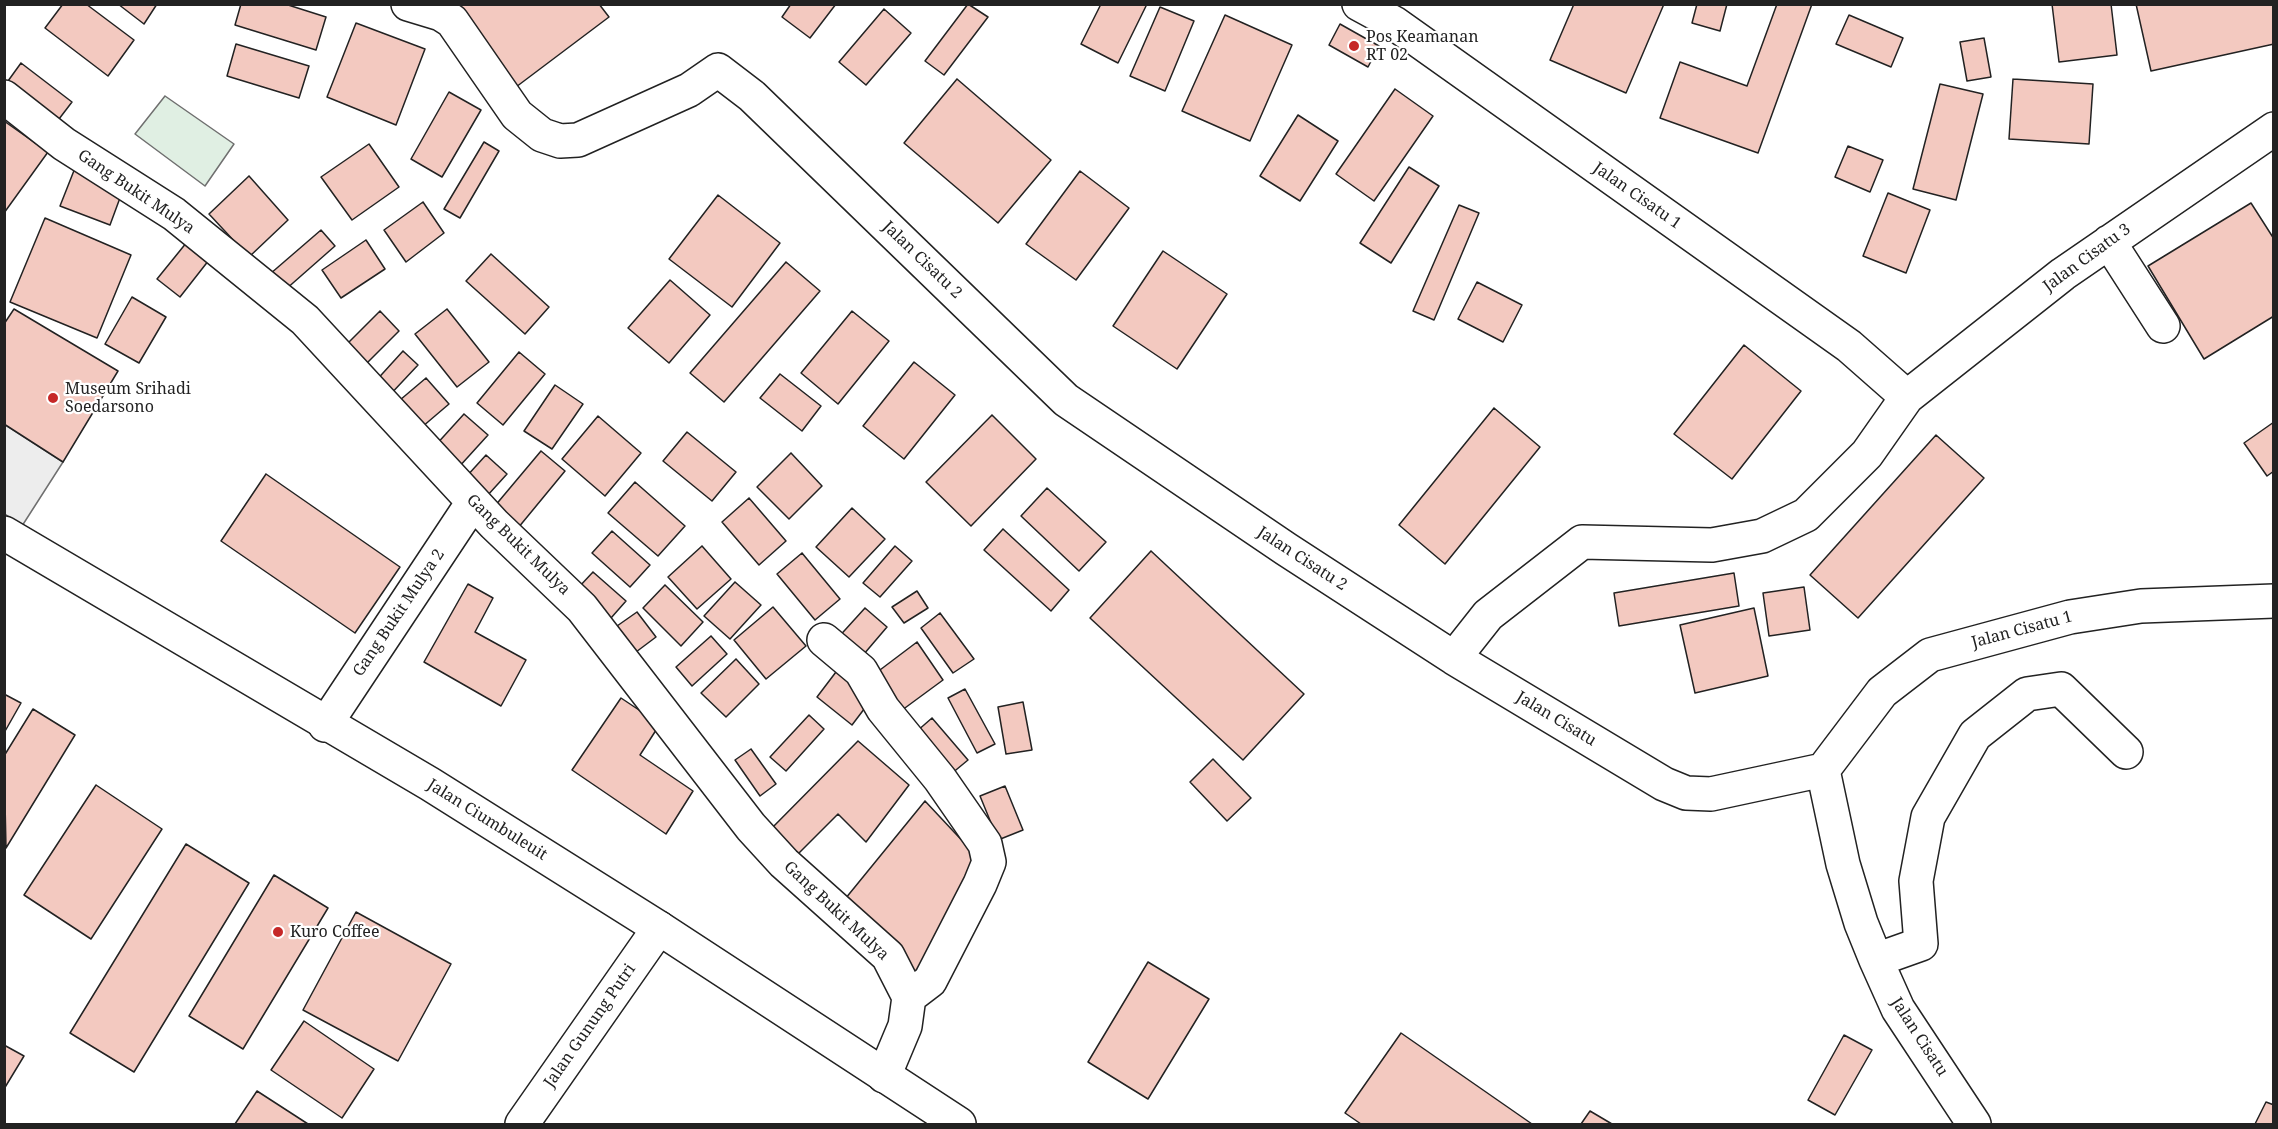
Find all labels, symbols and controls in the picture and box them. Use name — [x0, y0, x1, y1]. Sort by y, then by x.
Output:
place label: Pos Keamanan RT 02 — [1366, 27, 1478, 65]
marker: Pos Keamanan RT 02 — [1347, 39, 1361, 53]
street label: Gang Bukit Mulya — [74, 146, 198, 238]
street label: Jalan Cisatu 1 — [1589, 159, 1685, 233]
street label: Jalan Cisatu 2 — [878, 217, 966, 303]
street label: Jalan Cisatu 3 — [2040, 220, 2134, 296]
place label: Museum Srihadi Soedarsono — [65, 379, 191, 417]
marker: Museum Srihadi Soedarsono — [46, 391, 60, 405]
street label: Gang Bukit Mulya — [462, 491, 574, 599]
street label: Jalan Cisatu 2 — [1253, 523, 1351, 595]
street label: Gang Bukit Mulya 2 — [349, 546, 449, 680]
street label: Jalan Cisatu 1 — [1970, 607, 2074, 653]
street label: Jalan Cisatu — [1512, 688, 1600, 750]
street label: Jalan Ciumbuleuit — [423, 775, 551, 865]
street label: Gang Bukit Mulya — [780, 857, 892, 965]
place label: Kuro Coffee — [290, 922, 379, 942]
marker: Kuro Coffee — [271, 925, 285, 939]
street label: Jalan Gunung Putri — [540, 961, 640, 1091]
street label: Jalan Cisatu — [1886, 994, 1952, 1080]

